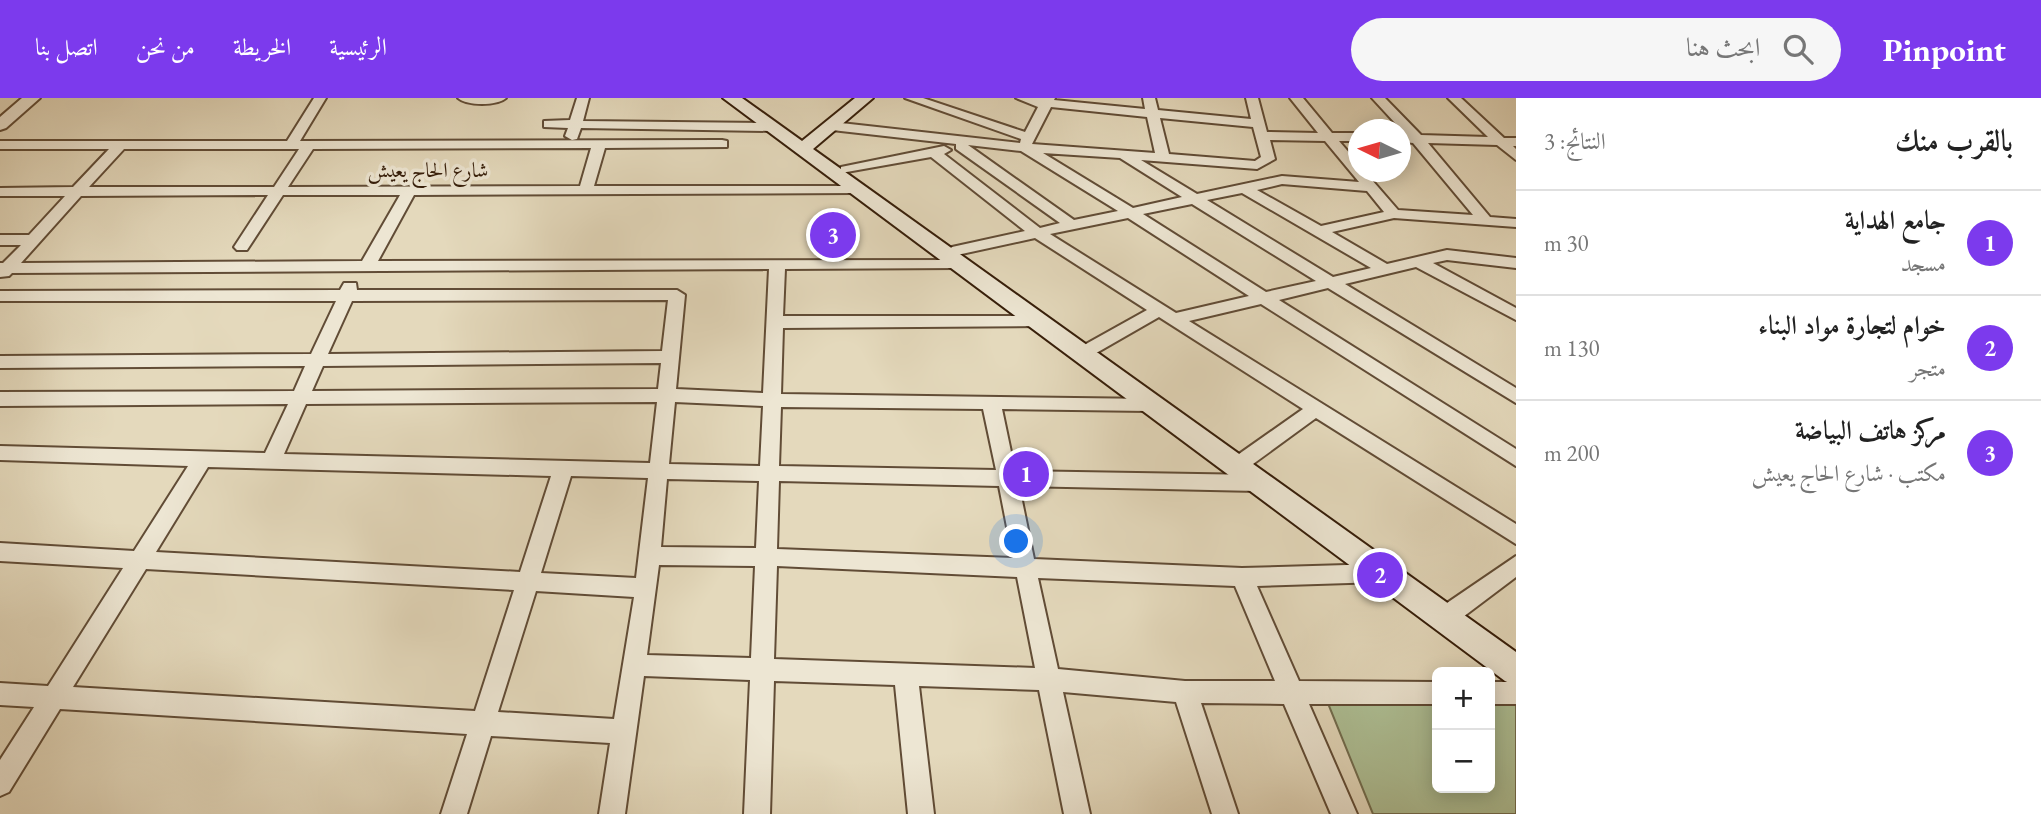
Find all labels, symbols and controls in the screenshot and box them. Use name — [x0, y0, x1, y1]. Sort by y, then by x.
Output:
search box — [1351, 18, 1841, 81]
text: Pinpoint — [1883, 28, 2006, 71]
text: ابحث هنا — [1686, 30, 1761, 64]
icon: search — [1779, 30, 1817, 68]
text: اتصل بنا — [35, 31, 98, 62]
text: من نحن — [136, 31, 195, 62]
text: الخريطة — [233, 31, 291, 62]
text: الرئيسية — [329, 31, 387, 62]
north arrow — [1348, 119, 1411, 182]
text: بالقرب منك — [1895, 121, 2013, 160]
text: النتائج: 3 — [1544, 126, 1606, 156]
street label: شارع الحاج يعيش — [368, 156, 488, 189]
text: جامع الهداية — [1845, 203, 1946, 237]
pin: 3 — [810, 209, 856, 261]
text: 30 m — [1544, 228, 1589, 258]
text: 1 — [1984, 228, 1996, 258]
text: مسجد — [1901, 248, 1946, 278]
text: خوام لتجارة مواد البناء — [1758, 308, 1946, 342]
text: 130 m — [1544, 333, 1600, 363]
text: 2 — [1984, 333, 1996, 363]
text: متجر — [1910, 353, 1946, 383]
text: مركز هاتف البياضة — [1795, 413, 1946, 447]
text: 200 m — [1544, 438, 1600, 468]
text: 3 — [1984, 438, 1996, 468]
pin: 1 — [1003, 448, 1049, 500]
text: مكتب · شارع الحاج يعيش — [1751, 458, 1946, 488]
your location — [999, 524, 1033, 558]
pin: 2 — [1357, 549, 1403, 601]
map controls — [1432, 667, 1495, 793]
button: + — [1432, 667, 1495, 730]
button: − — [1432, 730, 1495, 793]

